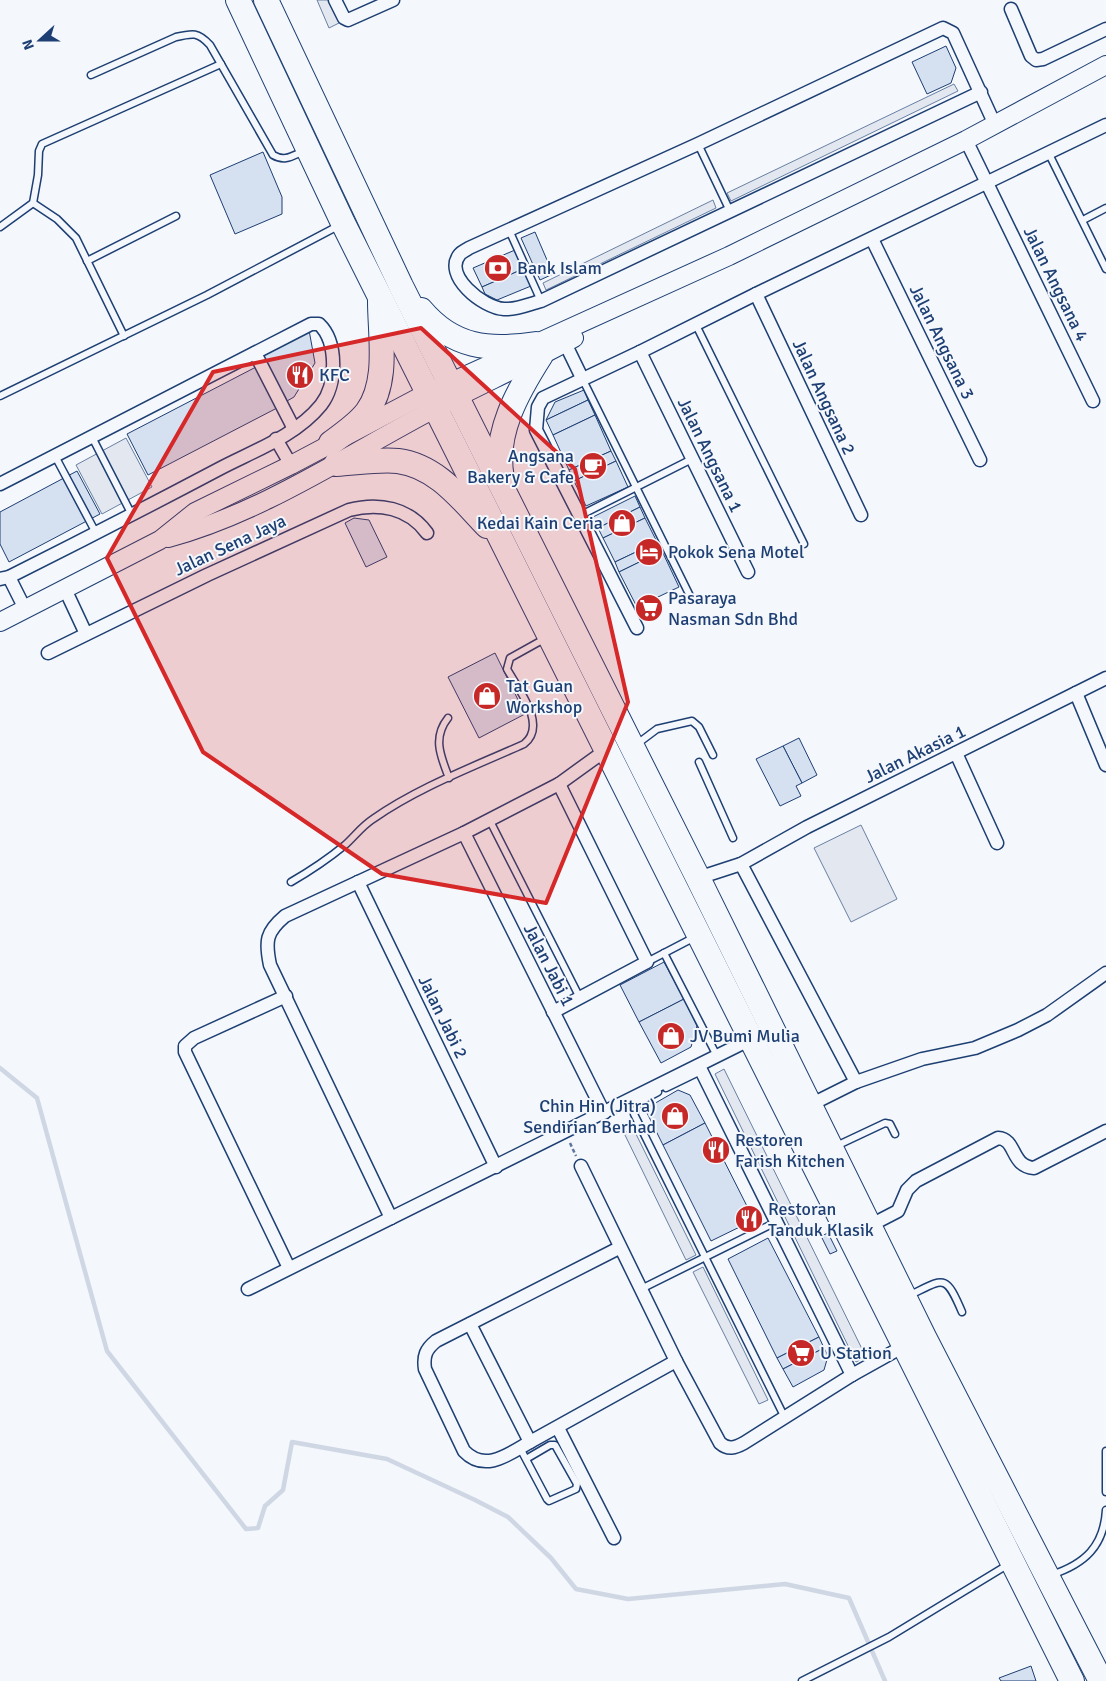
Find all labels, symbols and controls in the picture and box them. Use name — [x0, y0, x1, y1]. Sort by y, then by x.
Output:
north arrow — [15, 15, 65, 65]
text: N — [19, 37, 38, 52]
street label: Jalan Angsana 4 — [1019, 223, 1093, 345]
bank icon: Bank Islam — [483, 253, 513, 283]
place label: Bank Islam — [517, 257, 602, 279]
street label: Jalan Angsana 3 — [905, 281, 979, 403]
street label: Jalan Angsana 2 — [788, 336, 860, 458]
restaurant icon: KFC — [285, 360, 315, 390]
place label: KFC — [319, 364, 350, 386]
street label: Jalan Angsana 1 — [673, 394, 747, 516]
place label: Angsana Bakery & Cafe — [467, 445, 574, 488]
cafe icon: Angsana Bakery & Cafe — [578, 451, 608, 481]
shop icon: Kedai Kain Ceria — [607, 508, 637, 538]
street label: Jalan Sena Jaya — [171, 510, 289, 580]
place label: Kedai Kain Ceria — [477, 512, 603, 534]
hotel icon: Pokok Sena Motel — [634, 537, 664, 567]
place label: Pokok Sena Motel — [668, 541, 804, 563]
place label: Pasaraya Nasman Sdn Bhd — [668, 587, 798, 630]
supermarket icon: Pasaraya Nasman Sdn Bhd — [634, 593, 664, 623]
place label: Tat Guan Workshop — [506, 675, 582, 718]
shop icon: Tat Guan Workshop — [472, 681, 502, 711]
street label: Jalan Akasia 1 — [861, 720, 969, 788]
street label: Jalan Jabi 1 — [519, 920, 579, 1010]
street label: Jalan Jabi 2 — [413, 972, 473, 1062]
shop icon: JV Bumi Mulia — [656, 1021, 686, 1051]
place label: JV Bumi Mulia — [690, 1025, 800, 1047]
place label: Chin Hin (Jitra) Sendirian Berhad — [523, 1095, 656, 1138]
shop icon: Chin Hin (Jitra) Sendirian Berhad — [660, 1101, 690, 1131]
place label: Restoren Farish Kitchen — [735, 1129, 845, 1172]
restaurant icon: Restoren Farish Kitchen — [701, 1135, 731, 1165]
place label: Restoran Tanduk Klasik — [768, 1198, 874, 1241]
restaurant icon: Restoran Tanduk Klasik — [734, 1204, 764, 1234]
supermarket icon: U Station — [786, 1338, 816, 1368]
place label: U Station — [820, 1342, 892, 1364]

